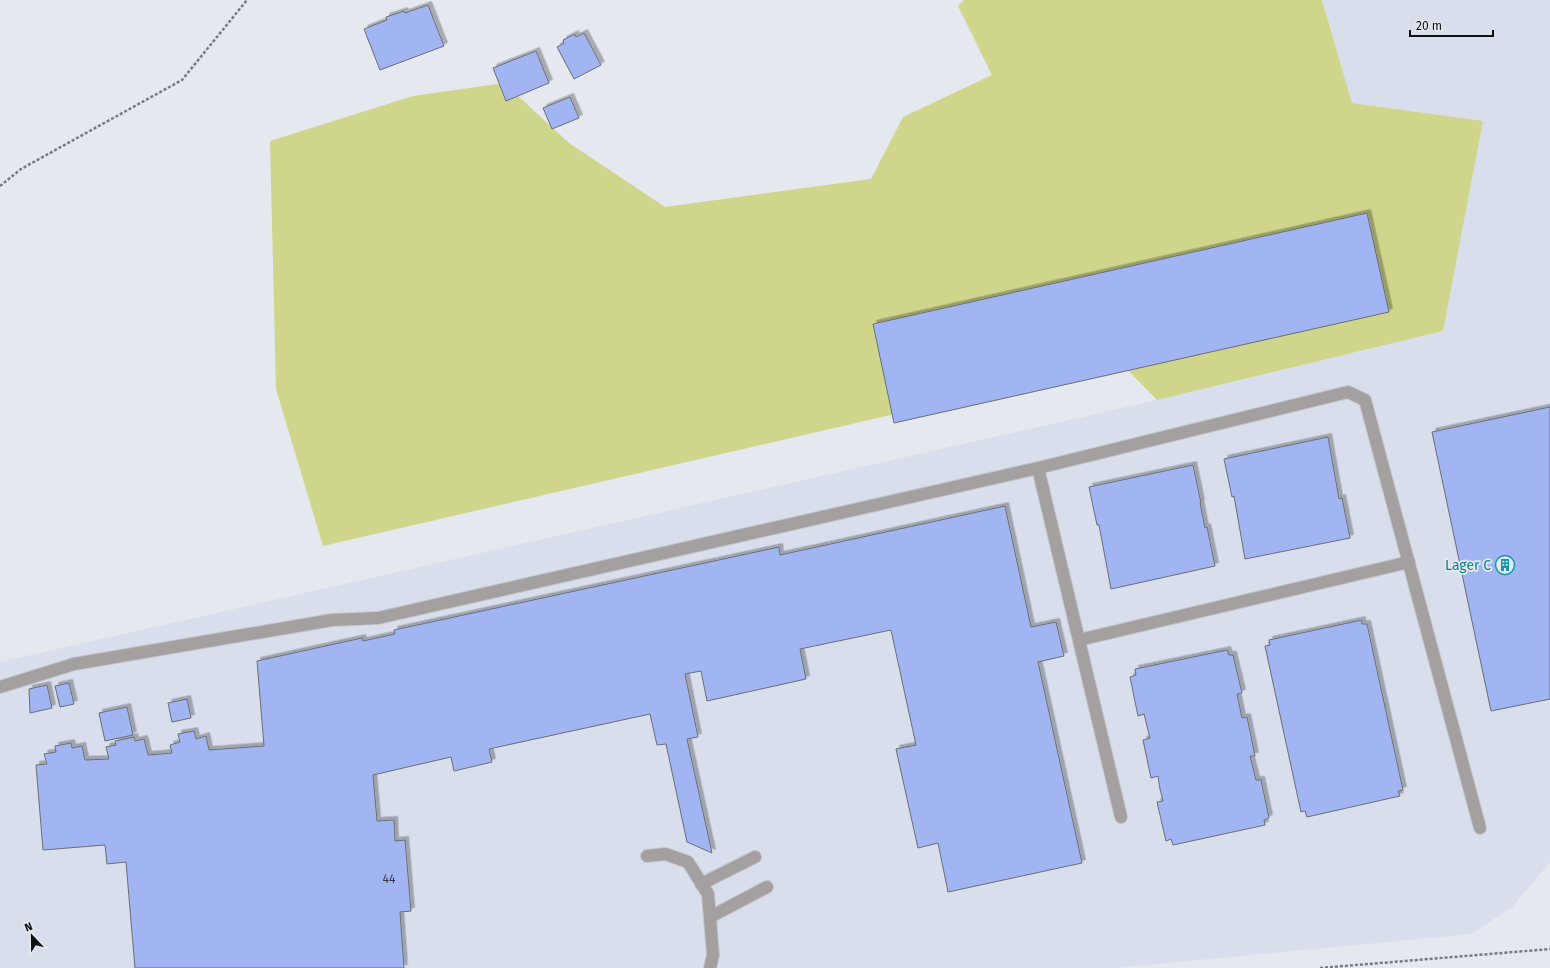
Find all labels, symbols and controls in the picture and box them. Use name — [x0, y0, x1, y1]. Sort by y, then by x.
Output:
scale bar — [1410, 12, 1493, 38]
text: 20 m — [1416, 19, 1442, 33]
building icon: Lager C — [1494, 554, 1516, 576]
place label: Lager C — [1445, 557, 1491, 574]
house number: 44 — [383, 872, 396, 886]
north arrow — [12, 916, 52, 956]
text: N — [23, 920, 34, 935]

